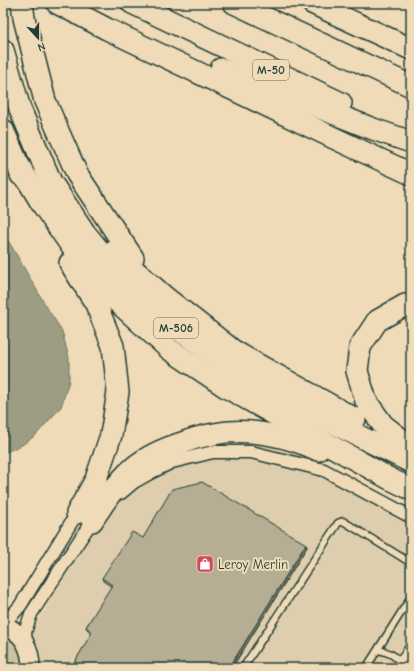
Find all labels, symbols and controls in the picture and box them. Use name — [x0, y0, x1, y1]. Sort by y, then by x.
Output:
north arrow — [18, 18, 58, 58]
text: N — [36, 40, 47, 54]
road number: M-50 — [253, 60, 289, 80]
road number: M-506 — [154, 318, 198, 338]
shop icon: Leroy Merlin — [195, 554, 215, 574]
place label: Leroy Merlin — [218, 557, 288, 572]

